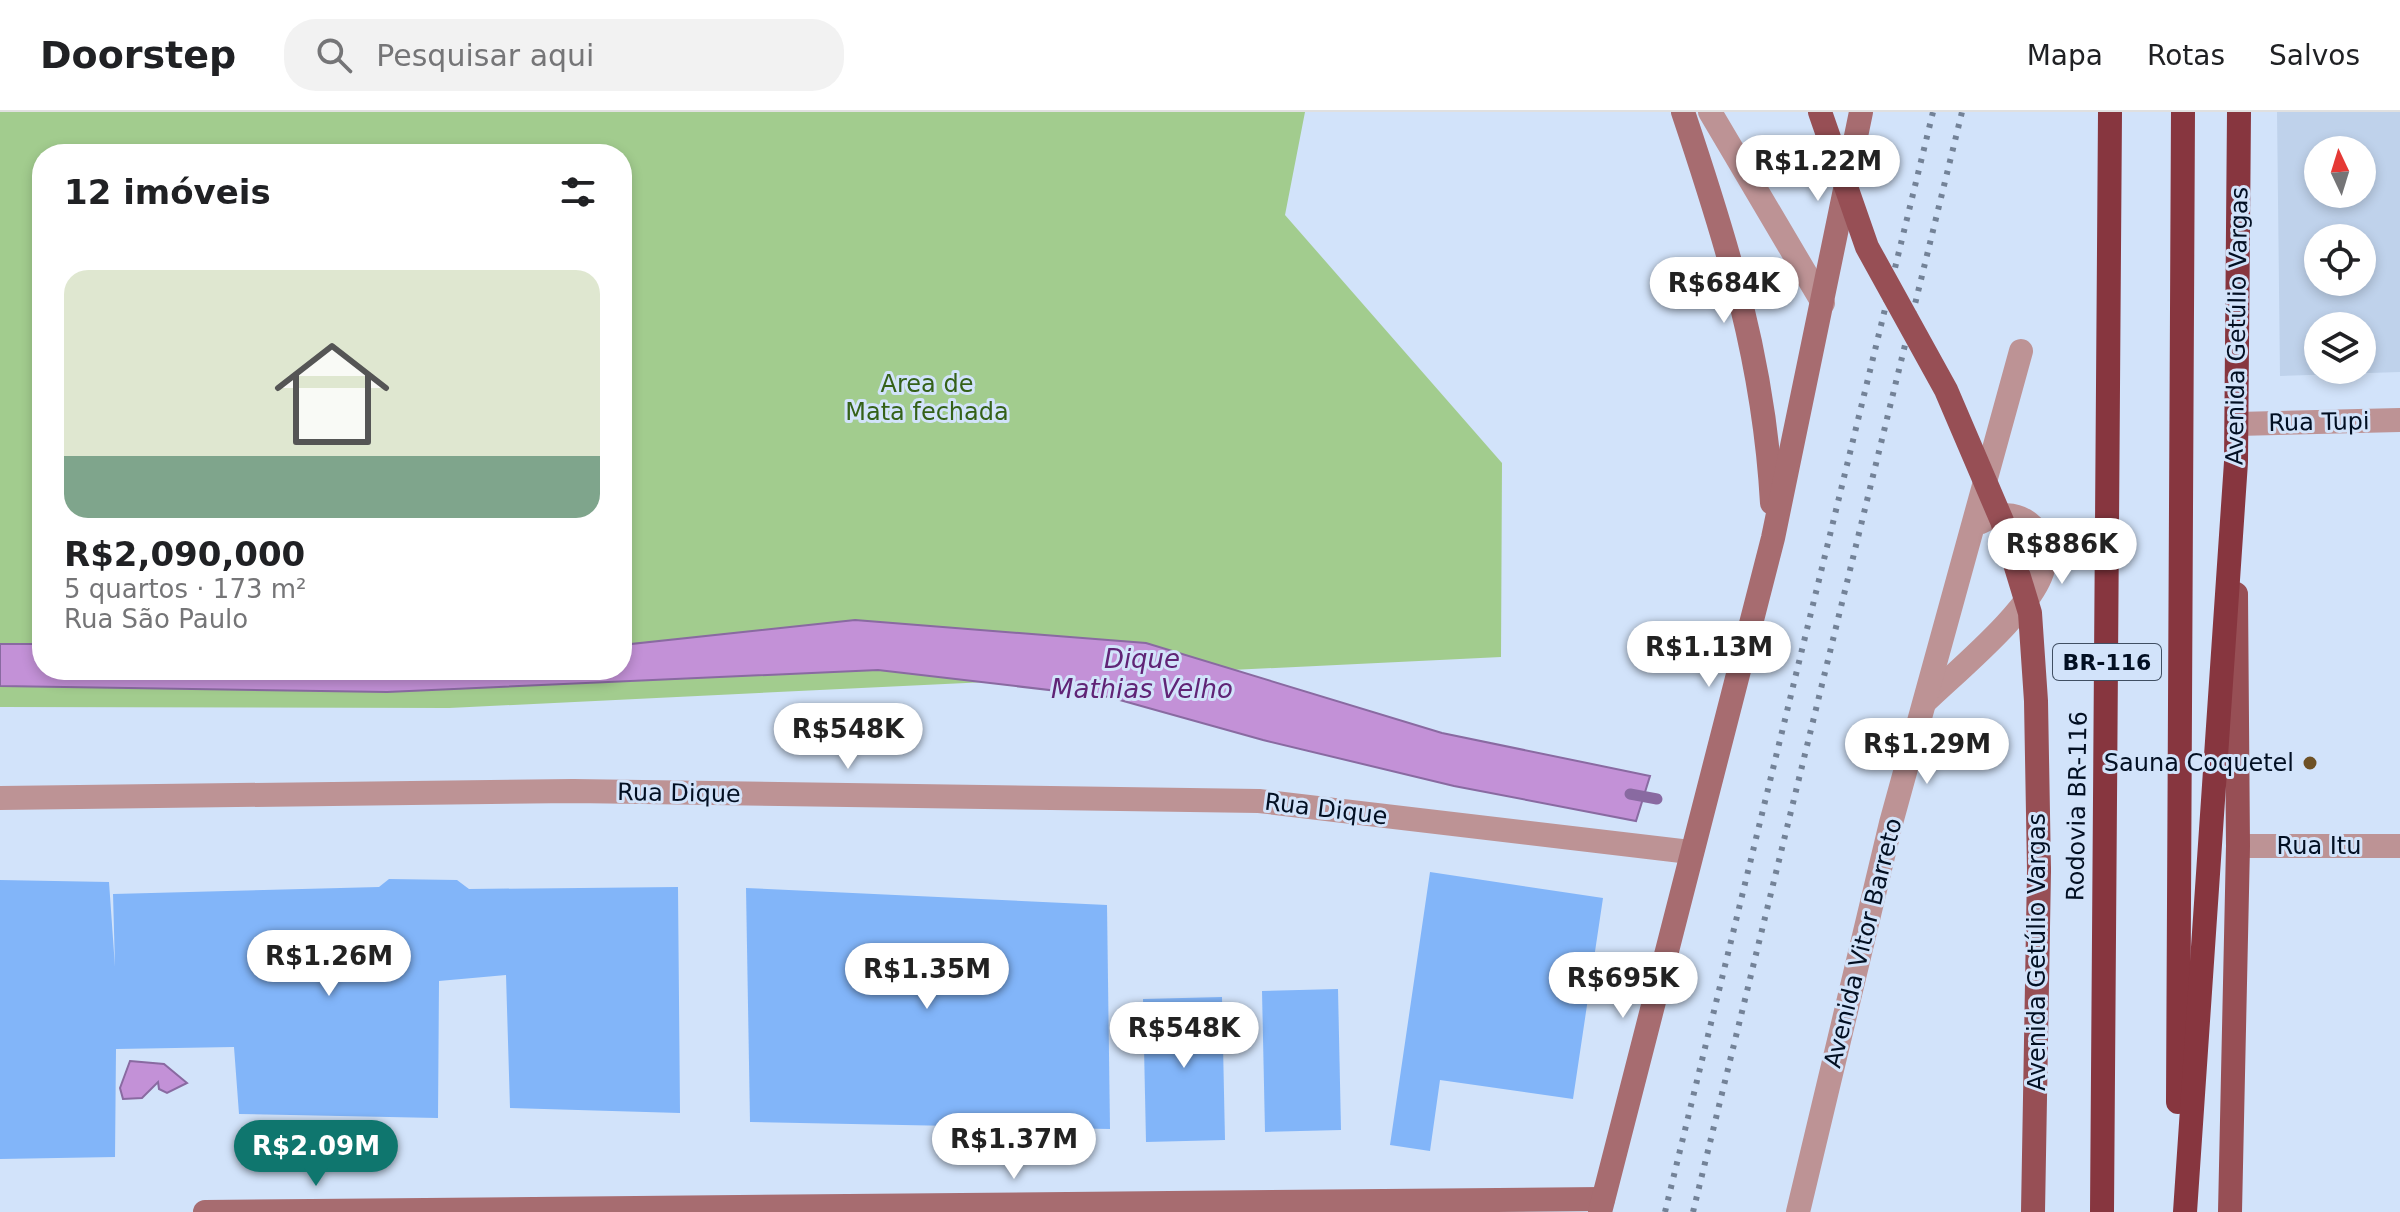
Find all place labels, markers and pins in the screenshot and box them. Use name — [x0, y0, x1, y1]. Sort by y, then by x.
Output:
pin: R$1.22M — [1744, 135, 1892, 203]
pin: R$684K — [1659, 257, 1789, 325]
pin: R$886K — [1997, 518, 2127, 586]
pin: R$1.13M — [1635, 621, 1783, 689]
pin: R$548K — [783, 703, 913, 771]
pin: R$1.29M — [1853, 718, 2001, 786]
place label: Sauna Coquetel — [2104, 749, 2294, 777]
marker: Sauna Coquetel — [2301, 754, 2319, 772]
pin: R$1.26M — [255, 930, 403, 998]
pin: R$1.35M — [853, 943, 1001, 1011]
pin: R$695K — [1558, 952, 1688, 1020]
pin: R$548K — [1119, 1002, 1249, 1070]
pin: R$1.37M — [940, 1113, 1088, 1181]
pin: R$2.09M — [242, 1120, 390, 1188]

